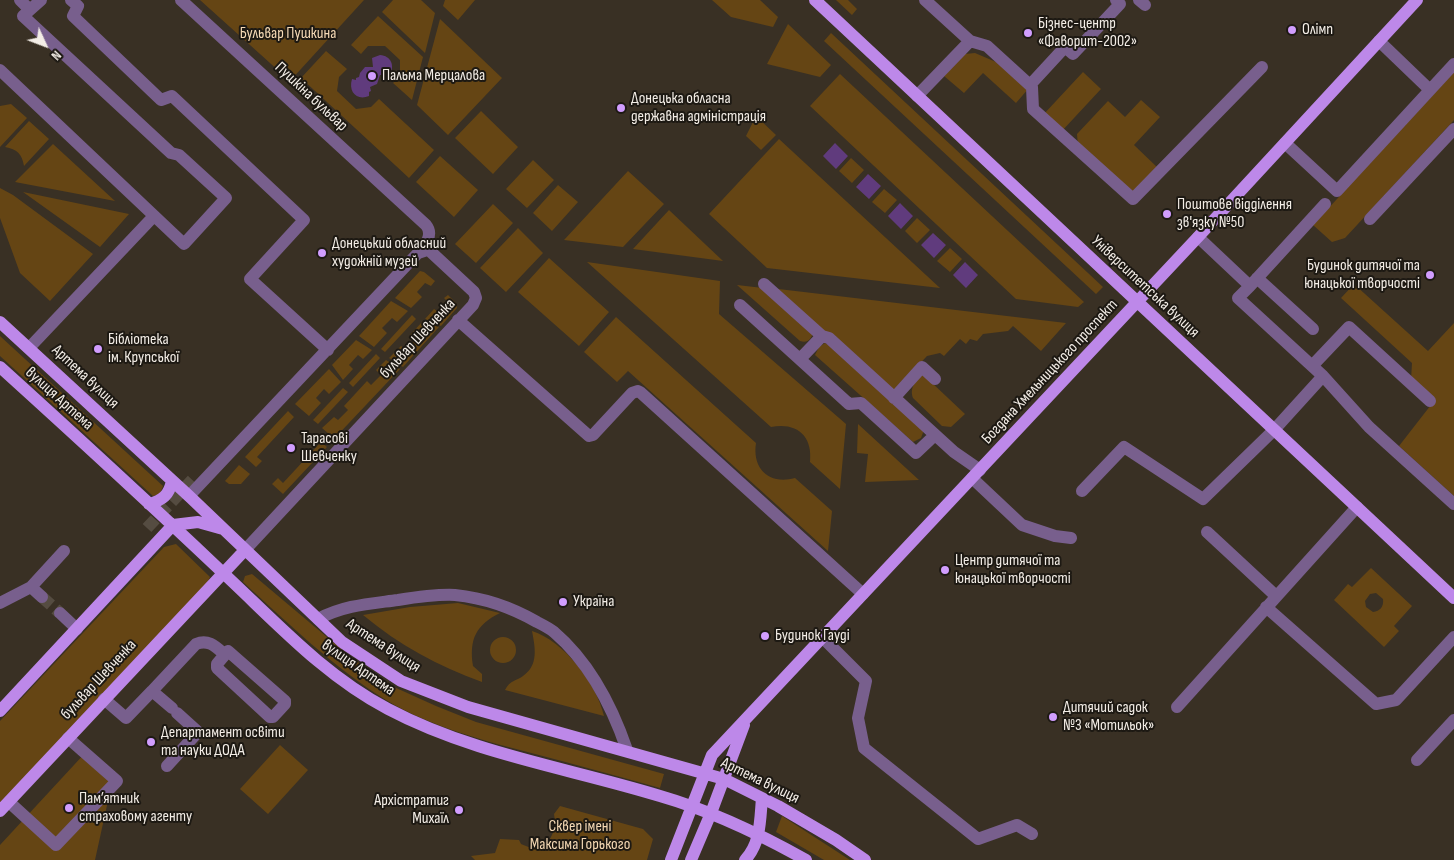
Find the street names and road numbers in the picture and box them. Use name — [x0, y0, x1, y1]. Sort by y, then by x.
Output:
street label: Пушкіна бульвар — [271, 58, 351, 136]
street label: Університетська вулиця — [1087, 232, 1203, 342]
street label: бульвар Шевченка — [376, 295, 460, 383]
street label: Богдана Хмельницького проспект — [978, 296, 1122, 448]
street label: Артема вулиця — [47, 341, 123, 413]
street label: вулиця Артема — [21, 363, 97, 435]
street label: Артема вулиця — [342, 615, 424, 677]
street label: бульвар Шевченка — [57, 636, 141, 724]
street label: вулиця Артема — [318, 636, 398, 700]
street label: Артема вулиця — [718, 754, 802, 808]

